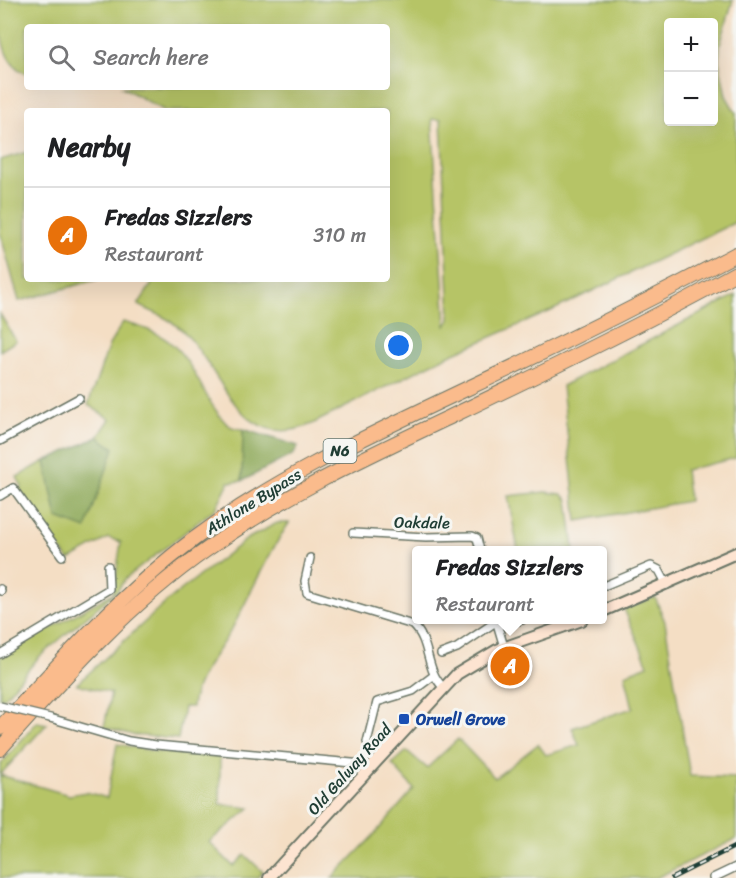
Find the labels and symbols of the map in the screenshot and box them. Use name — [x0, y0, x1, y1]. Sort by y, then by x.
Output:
your location — [384, 331, 413, 360]
road number: N6 — [324, 439, 356, 463]
street label: Athlone Bypass — [198, 460, 308, 543]
street label: Oakdale — [394, 508, 450, 537]
pin: A — [490, 644, 530, 688]
place label: Orwell Grove — [415, 705, 506, 734]
marker: Orwell Grove — [397, 712, 411, 726]
street label: Old Galway Road — [300, 715, 400, 822]

